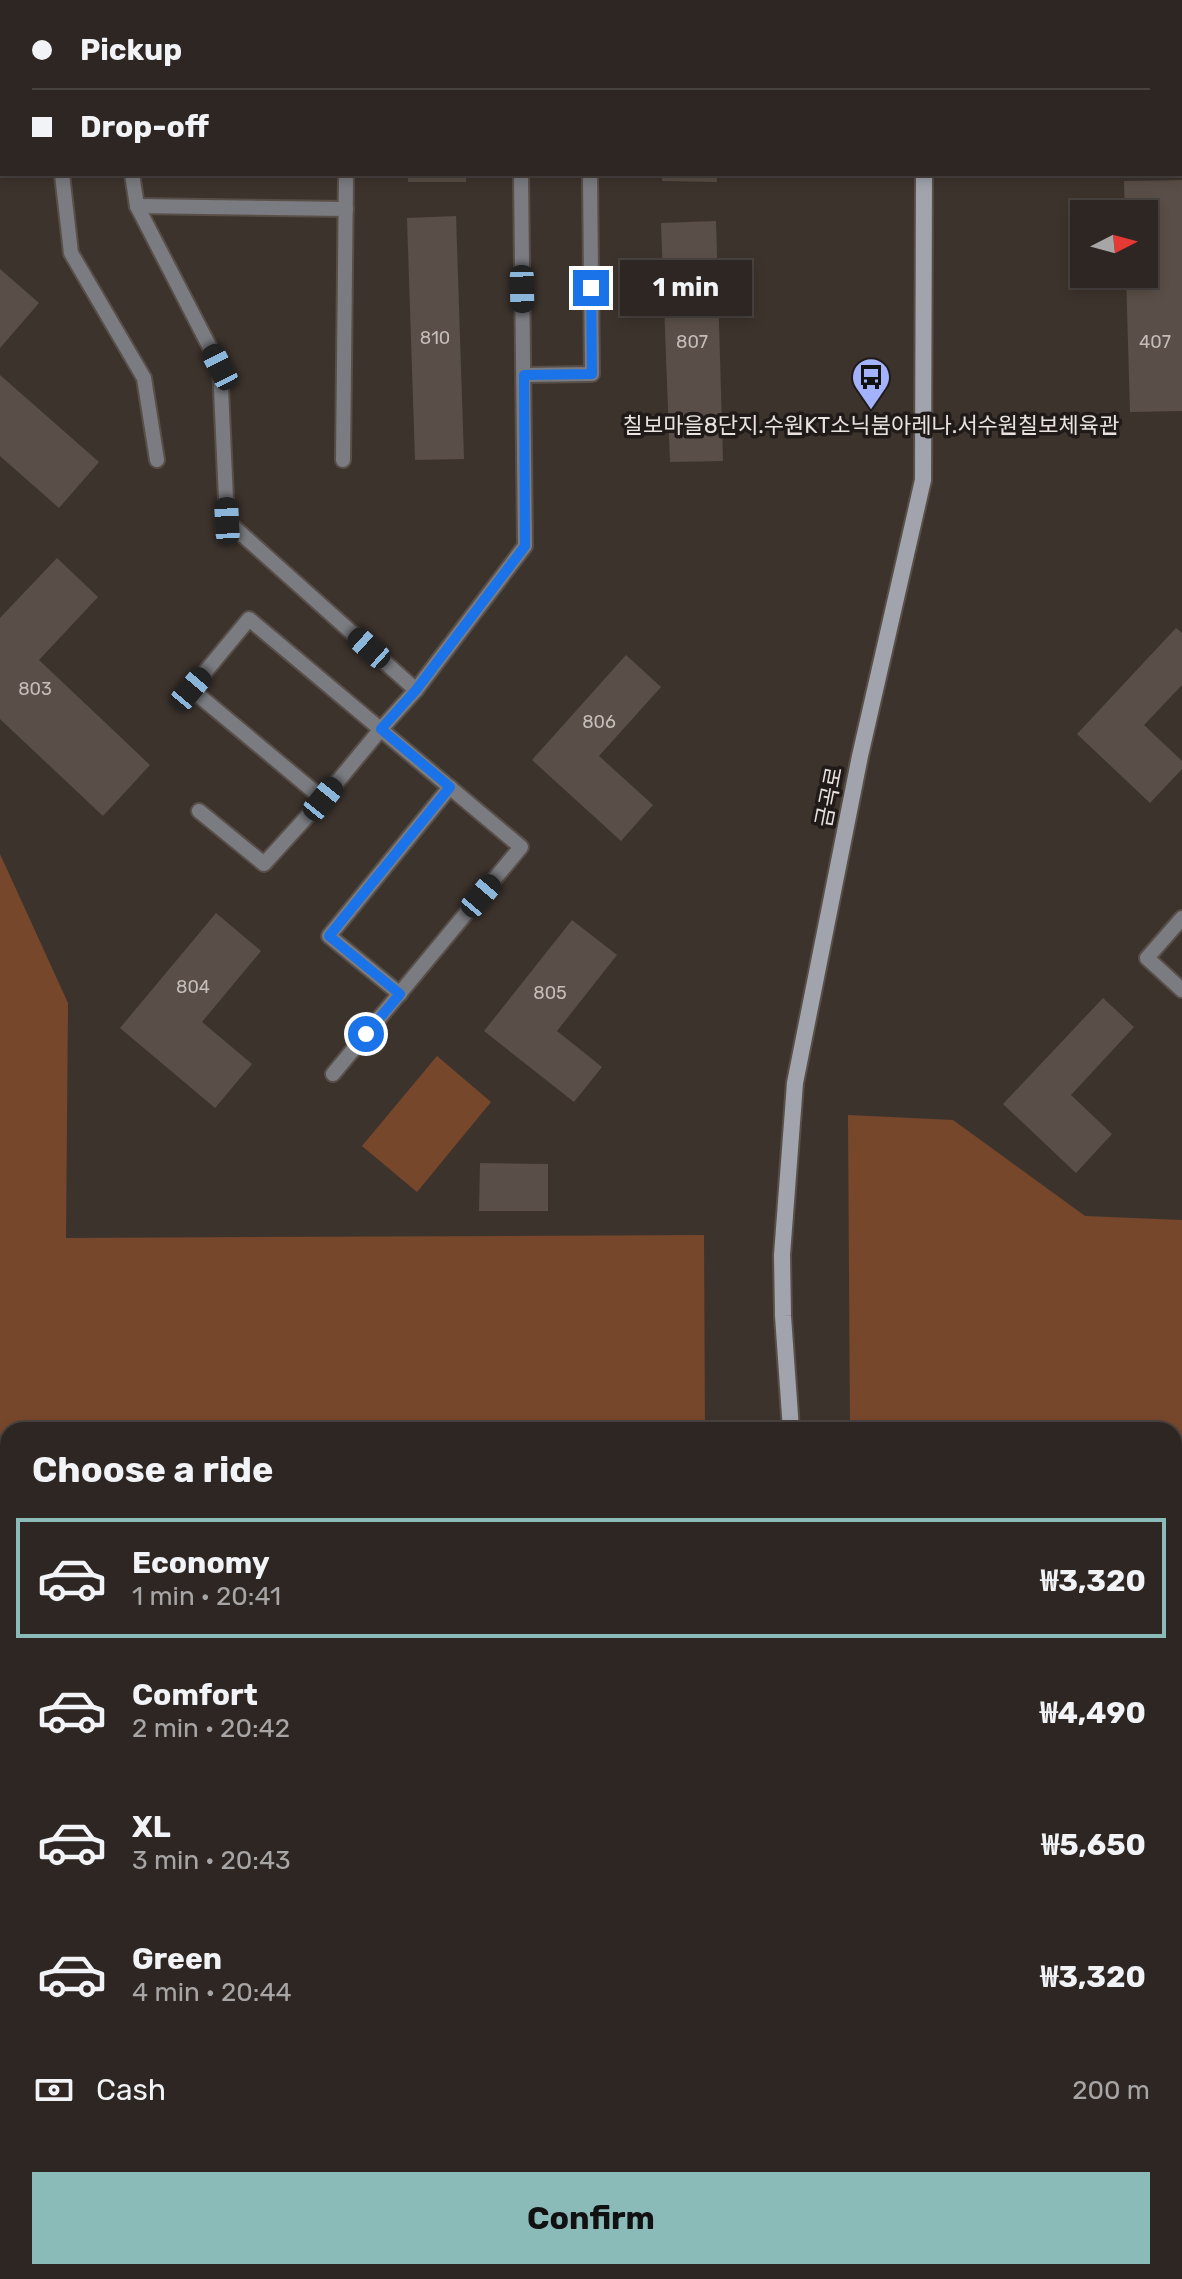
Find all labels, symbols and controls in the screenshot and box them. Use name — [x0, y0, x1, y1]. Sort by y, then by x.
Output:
text: Pickup — [80, 32, 182, 68]
text: Drop-off — [80, 109, 209, 145]
north arrow — [1070, 200, 1158, 288]
map controls — [1070, 200, 1158, 288]
callout: 1 min — [619, 260, 751, 316]
car — [510, 265, 534, 313]
route end — [573, 270, 609, 306]
text: 1 min — [653, 272, 719, 303]
house number: 810 — [420, 327, 450, 349]
house number: 807 — [676, 331, 708, 353]
house number: 407 — [1139, 331, 1171, 353]
car — [198, 340, 242, 394]
bus stop icon: 칠보마을8단지.수원KT소닉붐아레나.서수원칠보체육관 — [850, 356, 892, 411]
place label: 칠보마을8단지.수원KT소닉붐아레나.서수원칠보체육관 — [623, 412, 1119, 439]
car — [214, 496, 240, 546]
car — [343, 623, 395, 673]
car — [166, 663, 216, 715]
house number: 803 — [18, 678, 52, 700]
house number: 806 — [582, 711, 616, 733]
street label: 금곡로 — [810, 765, 848, 829]
car — [299, 773, 347, 825]
car — [456, 870, 506, 922]
house number: 804 — [176, 976, 210, 998]
house number: 805 — [533, 982, 567, 1004]
route start — [348, 1016, 384, 1052]
text: Choose a ride — [32, 1448, 273, 1491]
icon: car — [36, 1542, 108, 1614]
text: Economy — [132, 1545, 270, 1581]
text: ₩3,320 — [1041, 1563, 1146, 1599]
text: 1 min · 20:41 — [132, 1581, 281, 1612]
icon: car — [36, 1674, 108, 1746]
text: Comfort — [132, 1677, 258, 1713]
text: ₩4,490 — [1040, 1695, 1146, 1731]
text: 2 min · 20:42 — [132, 1713, 290, 1744]
icon: car — [36, 1806, 108, 1878]
text: XL — [132, 1809, 171, 1845]
text: ₩5,650 — [1042, 1827, 1146, 1863]
text: 3 min · 20:43 — [132, 1845, 291, 1876]
icon: car — [36, 1938, 108, 2010]
text: Green — [132, 1941, 222, 1977]
text: ₩3,320 — [1041, 1959, 1146, 1995]
text: 4 min · 20:44 — [132, 1977, 292, 2008]
icon: cash — [32, 2068, 76, 2112]
text: Cash — [96, 2072, 166, 2108]
text: 200 m — [1072, 2075, 1150, 2106]
button: Confirm — [32, 2172, 1150, 2264]

